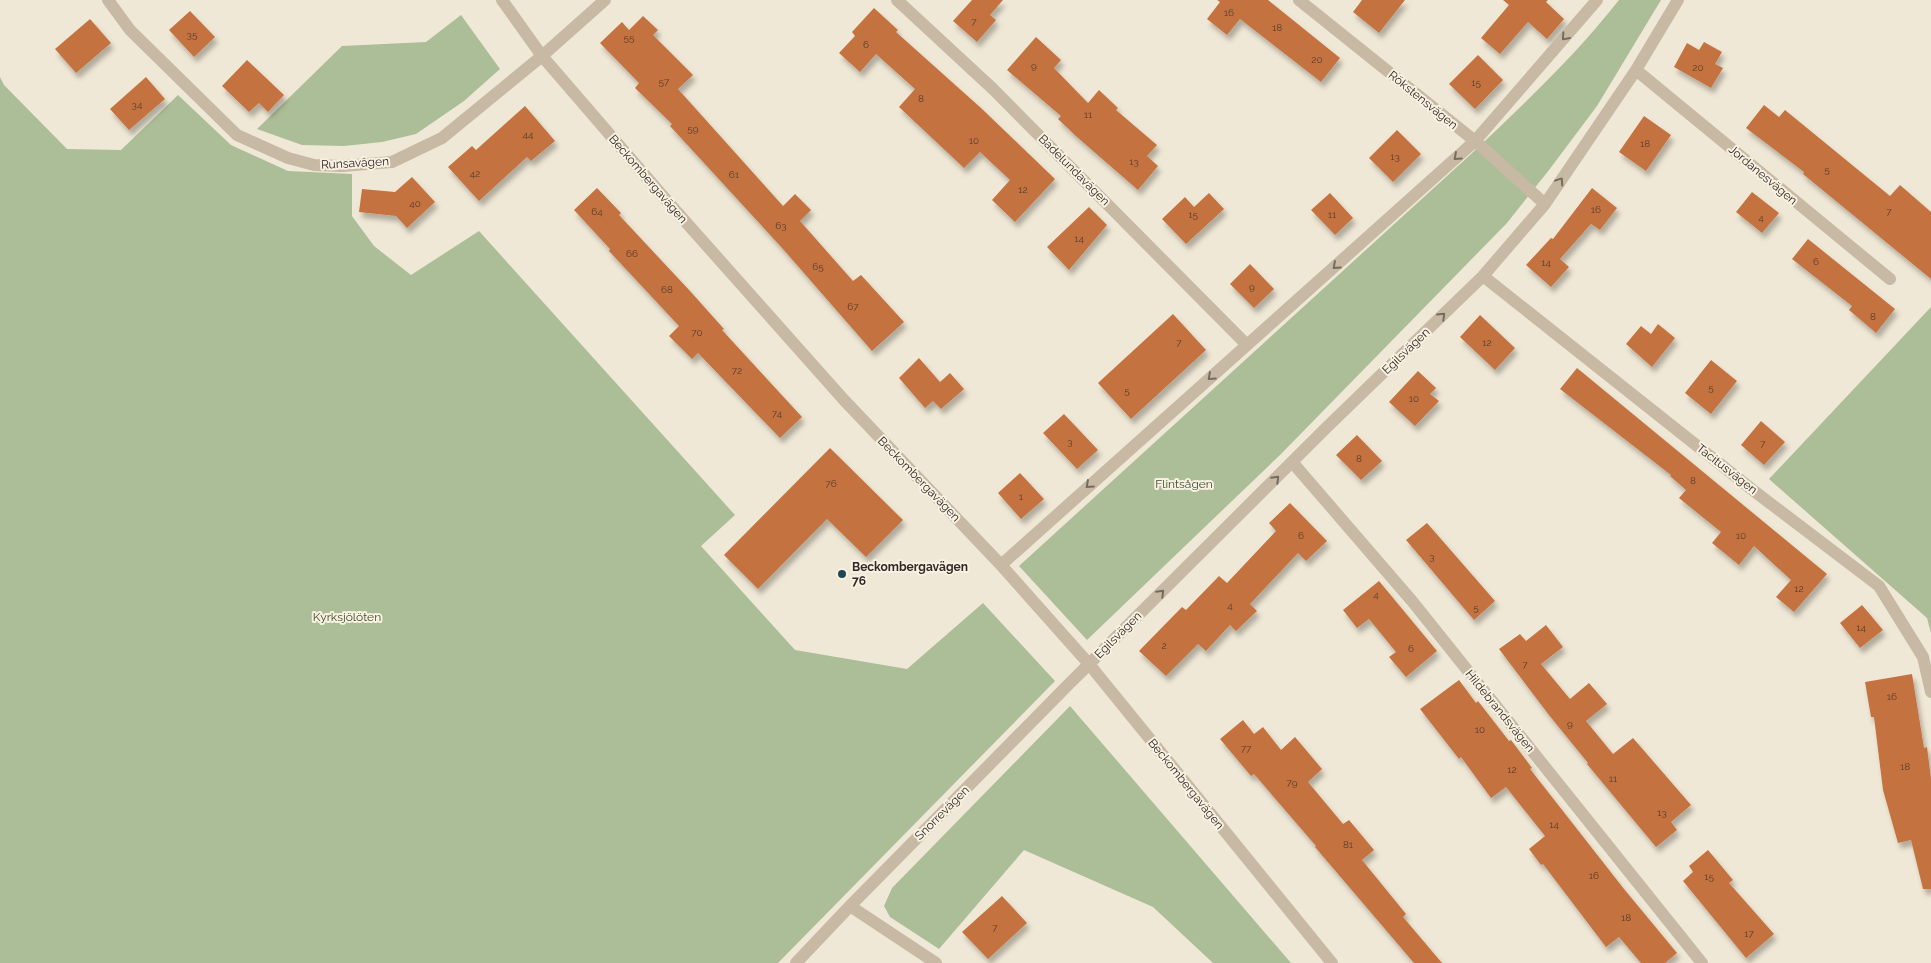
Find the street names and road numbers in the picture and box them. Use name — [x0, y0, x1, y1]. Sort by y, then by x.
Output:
street label: Rökstensvägen — [1386, 68, 1460, 132]
street label: Beckombergavägen — [606, 132, 690, 226]
street label: Badelundavägen — [1036, 132, 1112, 208]
street label: Jordanesvägen — [1726, 142, 1800, 208]
street label: Runsavägen — [321, 154, 389, 172]
street label: Egilsvägen — [1379, 325, 1433, 377]
street label: Beckombergavägen — [875, 434, 963, 524]
street label: Tacitusvägen — [1694, 441, 1760, 497]
street label: Egilsvägen — [1092, 609, 1144, 661]
street label: Hildebrandsvägen — [1463, 667, 1537, 755]
street label: Beckombergavägen — [1145, 736, 1227, 832]
street label: Snorrevägen — [912, 783, 972, 843]

